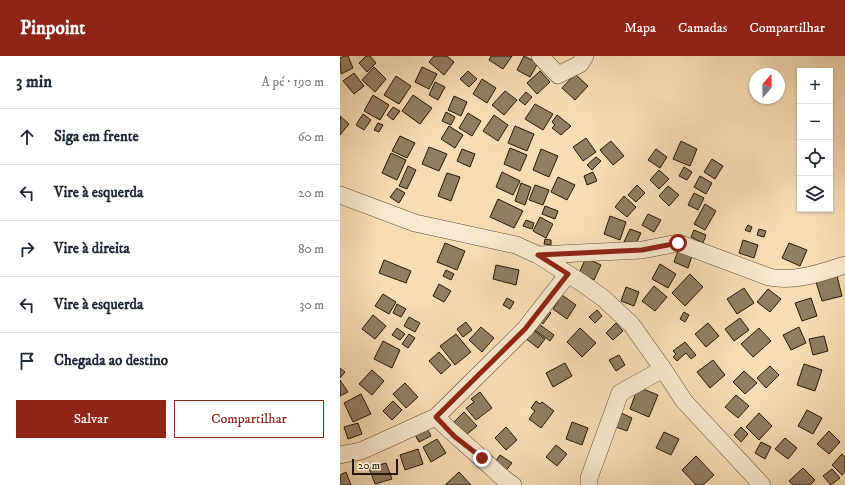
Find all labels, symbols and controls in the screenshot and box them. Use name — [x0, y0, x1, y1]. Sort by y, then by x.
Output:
text: Pinpoint — [20, 17, 85, 40]
text: Mapa — [624, 19, 656, 37]
text: Camadas — [678, 19, 727, 37]
text: Compartilhar — [749, 19, 825, 37]
north arrow — [749, 68, 785, 104]
map controls — [797, 68, 833, 212]
button: + — [797, 68, 833, 104]
text: 3 min — [16, 71, 52, 93]
text: A pé · 190 m — [262, 74, 324, 90]
button: − — [797, 104, 833, 140]
icon: ahead — [16, 126, 38, 148]
text: Siga em frente — [54, 127, 139, 146]
text: 60 m — [298, 129, 324, 145]
button: locate — [797, 140, 833, 176]
button: layers — [797, 176, 833, 212]
icon: left — [16, 182, 38, 204]
text: Vire à esquerda — [54, 183, 143, 202]
text: 20 m — [298, 185, 324, 201]
route start — [669, 234, 687, 252]
icon: right — [16, 238, 38, 260]
text: Vire à direita — [54, 239, 130, 258]
text: 80 m — [298, 241, 324, 257]
icon: left — [16, 294, 38, 316]
text: Vire à esquerda — [54, 295, 143, 314]
text: 30 m — [300, 297, 324, 313]
icon: arrive — [16, 350, 38, 372]
text: Chegada ao destino — [54, 351, 168, 370]
button: Salvar — [16, 400, 166, 438]
button: Compartilhar — [174, 400, 324, 438]
route end — [473, 449, 491, 467]
scale bar — [352, 457, 398, 476]
text: 20 m — [358, 459, 380, 473]

